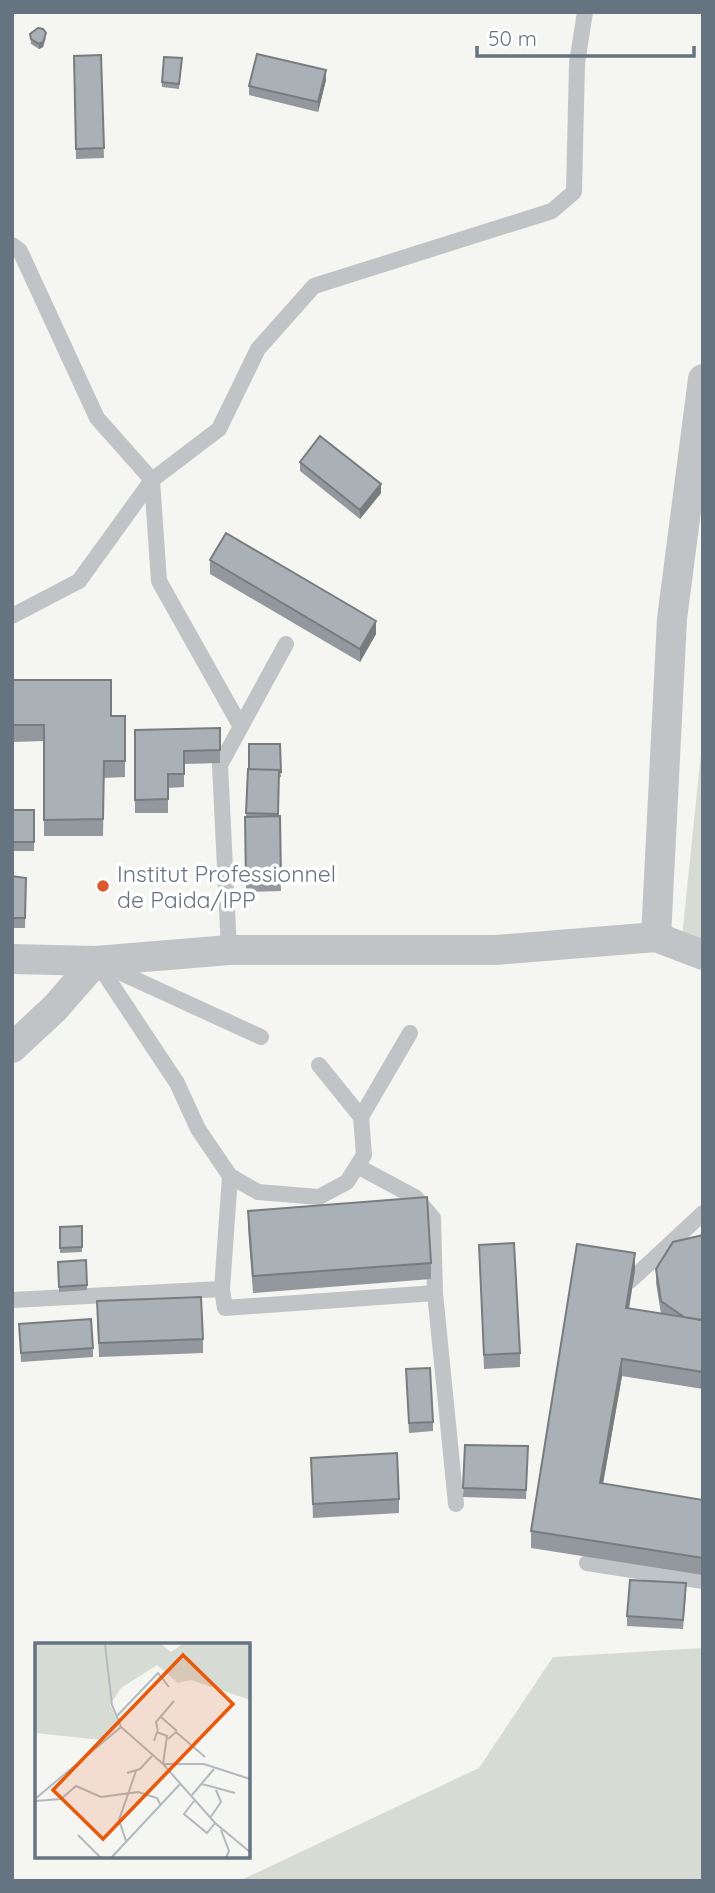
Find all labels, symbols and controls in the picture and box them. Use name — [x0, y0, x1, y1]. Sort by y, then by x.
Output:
scale bar — [477, 14, 694, 58]
text: 50 m — [488, 25, 537, 51]
place label: Institut Professionnel de Paida/IPP — [117, 859, 336, 914]
marker: Institut Professionnel de Paida/IPP — [95, 878, 111, 894]
inset map — [35, 1643, 250, 1858]

